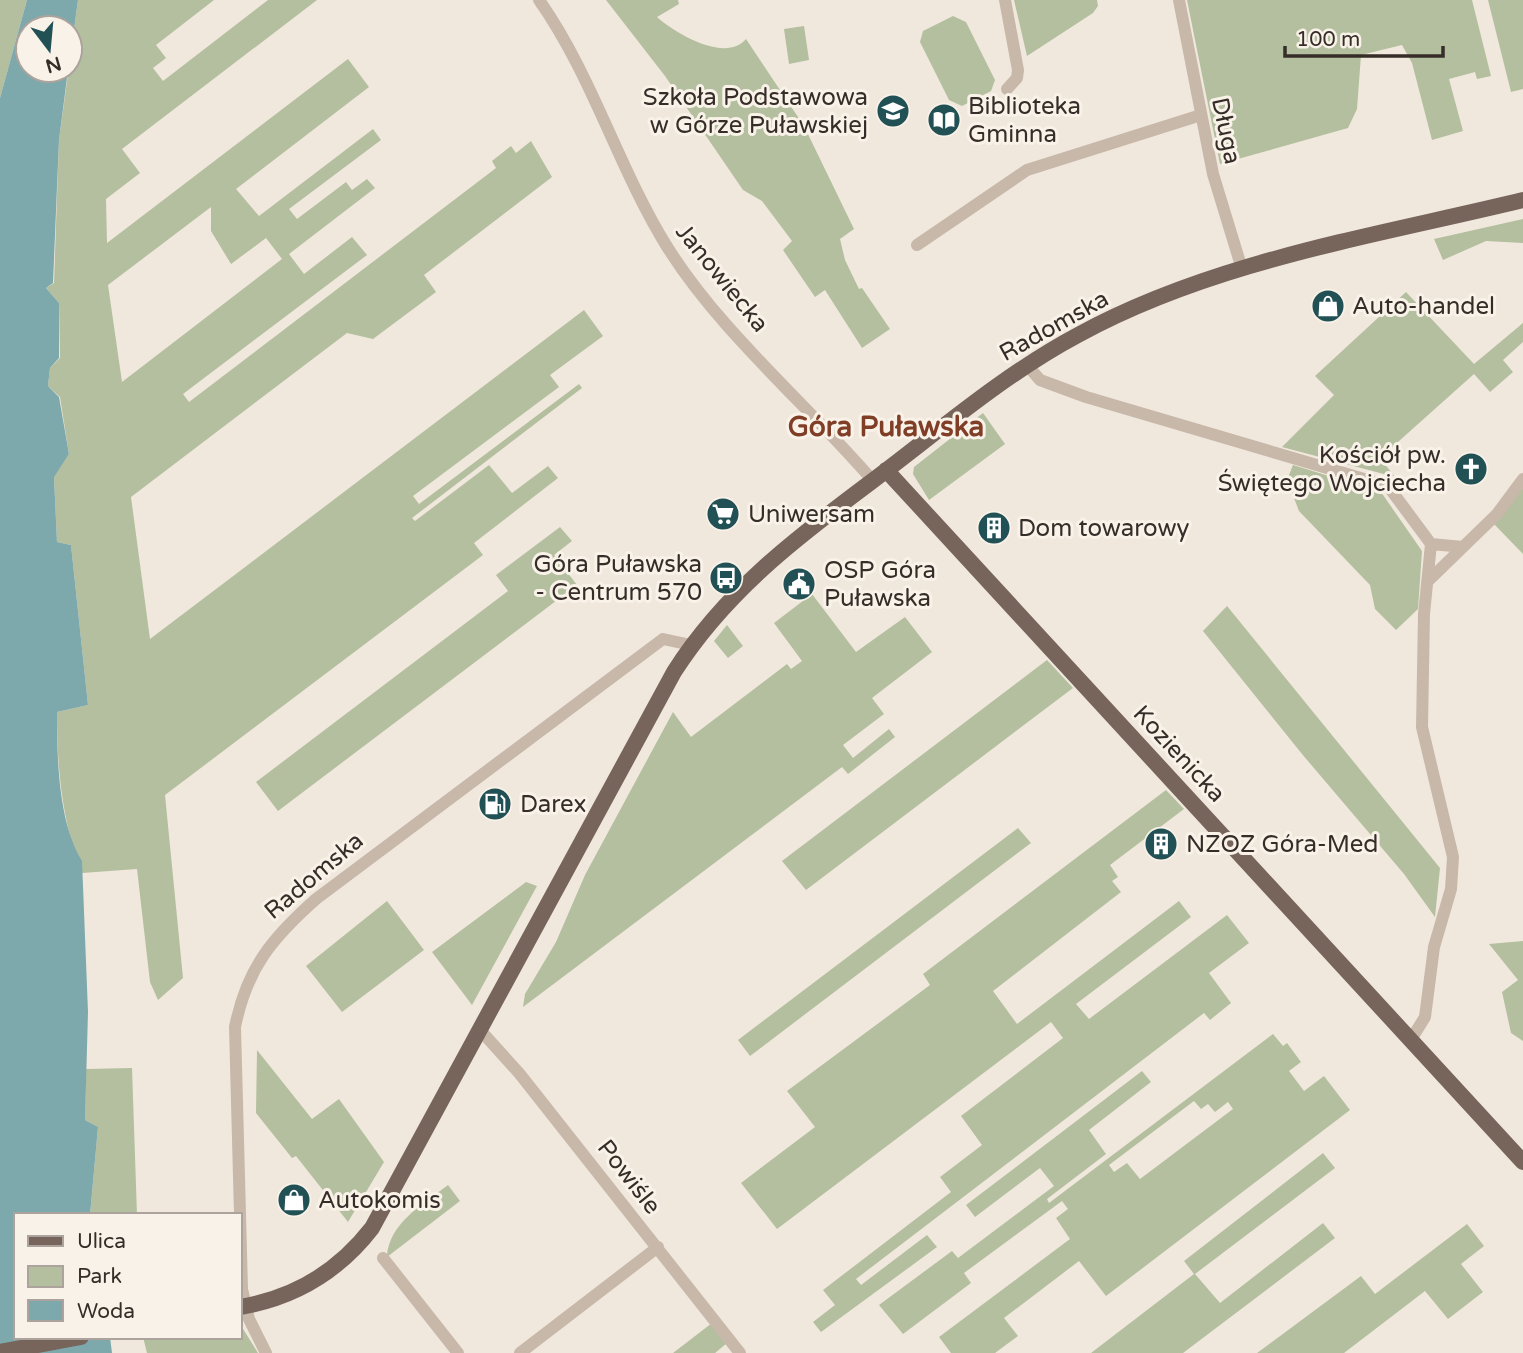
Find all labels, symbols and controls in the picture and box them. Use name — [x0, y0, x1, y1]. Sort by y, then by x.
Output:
north arrow — [14, 14, 84, 84]
scale bar — [1285, 14, 1442, 58]
text: 100 m — [1296, 27, 1360, 52]
text: N — [43, 52, 64, 77]
place label: Szkoła Podstawowa w Górze Puławskiej — [643, 83, 868, 140]
school or university icon: Szkoła Podstawowa w Górze Puławskiej — [874, 92, 912, 130]
place label: Biblioteka Gminna — [968, 92, 1081, 149]
street label: Długa — [1205, 95, 1247, 167]
library icon: Biblioteka Gminna — [925, 101, 963, 139]
street label: Janowiecka — [669, 218, 775, 338]
street label: Radomska — [994, 284, 1114, 368]
shop icon: Auto-handel — [1309, 287, 1347, 325]
place label: Auto-handel — [1352, 292, 1495, 321]
district label: Góra Puławska — [788, 410, 984, 444]
place label: Kościół pw. Świętego Wojciecha — [1218, 441, 1446, 498]
church icon: Kościół pw. Świętego Wojciecha — [1452, 450, 1490, 488]
supermarket icon: Uniwersam — [704, 495, 742, 533]
place label: Uniwersam — [748, 500, 875, 529]
building icon: Dom towarowy — [975, 509, 1013, 547]
place label: Dom towarowy — [1018, 514, 1189, 543]
place label: Góra Puławska - Centrum 570 — [533, 550, 702, 607]
place label: OSP Góra Puławska — [824, 556, 936, 613]
bus stop icon: Góra Puławska - Centrum 570 — [707, 559, 745, 597]
public building icon: OSP Góra Puławska — [780, 565, 818, 603]
street label: Kozienicka — [1127, 700, 1231, 808]
fuel station icon: Darex — [476, 785, 514, 823]
place label: Darex — [520, 790, 587, 819]
building icon: NZOZ Góra-Med — [1142, 825, 1180, 863]
street label: Radomska — [259, 826, 369, 926]
place label: NZOZ Góra-Med — [1186, 830, 1378, 859]
street label: Powiśle — [591, 1134, 667, 1220]
shop icon: Autokomis — [275, 1181, 313, 1219]
place label: Autokomis — [318, 1186, 441, 1215]
legend — [14, 1213, 242, 1339]
text: Ulica — [77, 1229, 126, 1254]
text: Park — [77, 1264, 122, 1289]
text: Woda — [77, 1299, 135, 1324]

